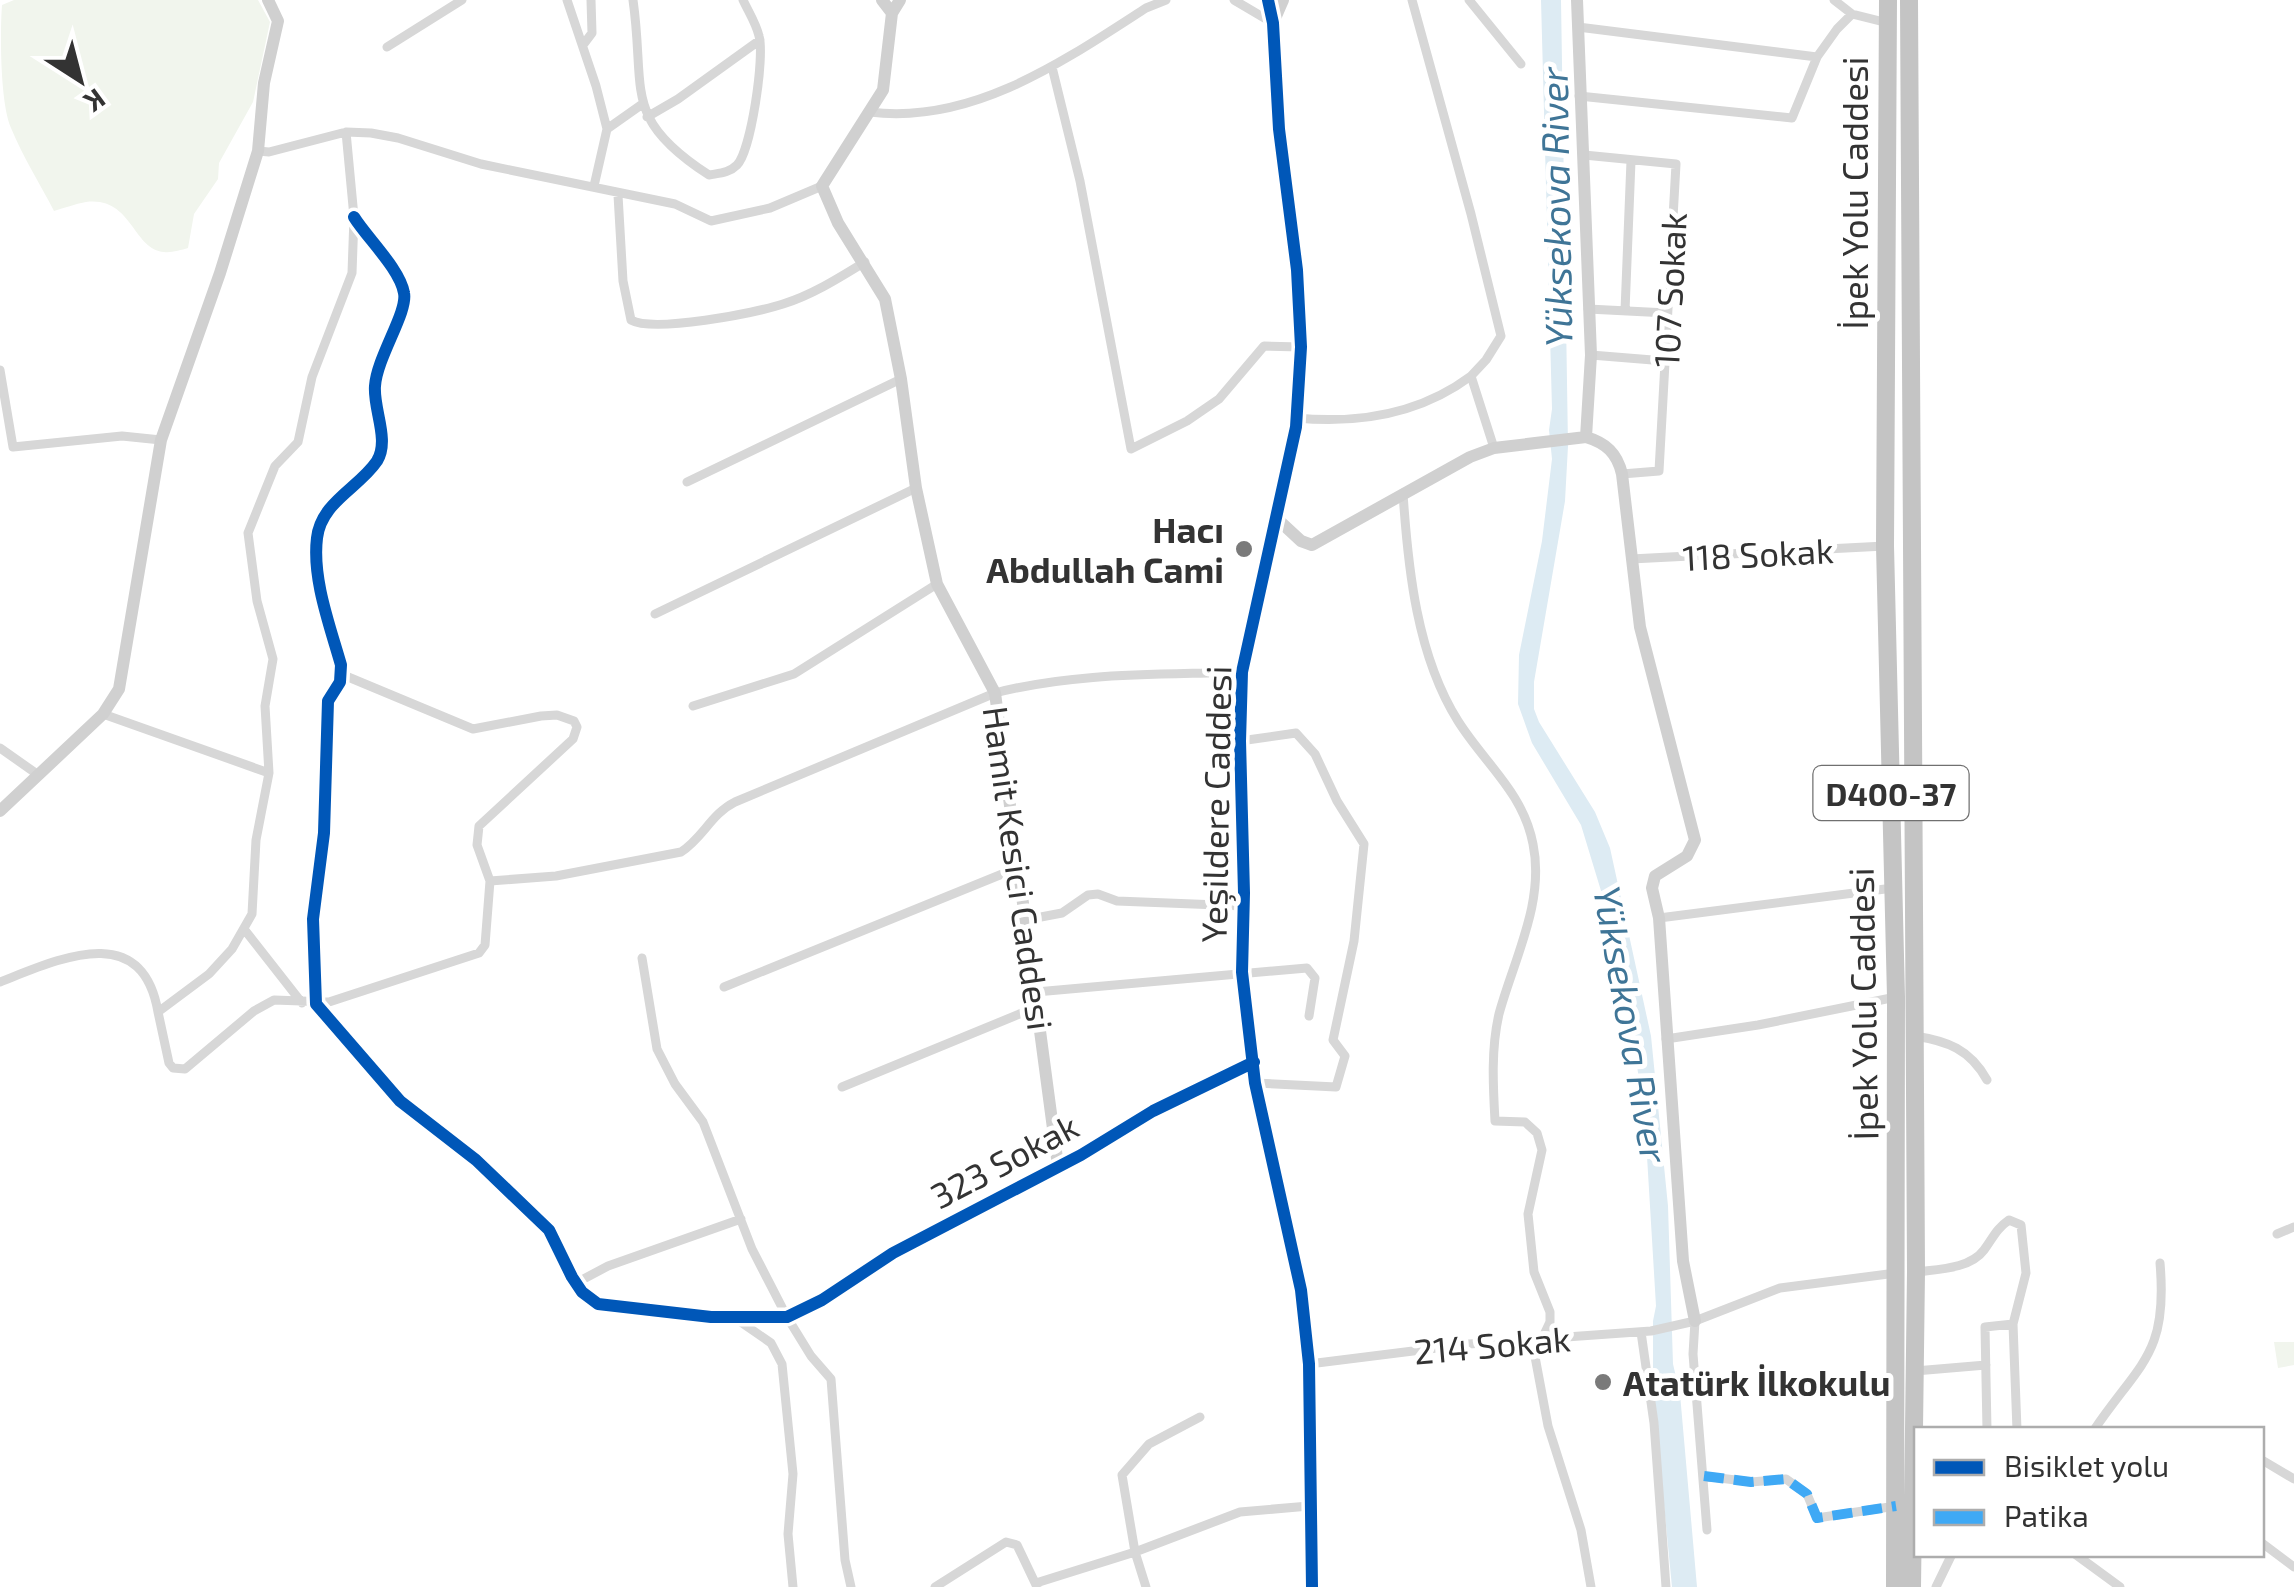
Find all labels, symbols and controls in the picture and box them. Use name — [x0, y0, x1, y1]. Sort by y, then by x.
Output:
north arrow — [30, 30, 130, 130]
street label: İpek Yolu Caddesi — [1833, 57, 1875, 329]
water label: Yüksekova River — [1530, 66, 1580, 347]
text: K — [78, 82, 112, 120]
street label: 107 Sokak — [1644, 211, 1694, 369]
place label: Hacı Abdullah Cami — [986, 508, 1224, 590]
street label: 118 Sokak — [1681, 528, 1835, 578]
marker: Hacı Abdullah Cami — [1233, 538, 1255, 560]
street label: Yeşildere Caddesi — [1192, 665, 1240, 943]
street label: Hamit Kesici Caddesi — [975, 703, 1063, 1033]
road number: D400-37 — [1814, 766, 1968, 820]
street label: İpek Yolu Caddesi — [1839, 867, 1885, 1141]
water label: Yüksekova River — [1585, 882, 1679, 1167]
street label: 323 Sokak — [923, 1104, 1085, 1216]
street label: 214 Sokak — [1412, 1316, 1572, 1372]
place label: Atatürk İlkokulu — [1623, 1361, 1891, 1403]
marker: Atatürk İlkokulu — [1592, 1371, 1614, 1393]
legend — [1914, 1427, 2264, 1557]
text: Bisiklet yolu — [2004, 1447, 2169, 1483]
text: Patika — [2004, 1497, 2089, 1533]

